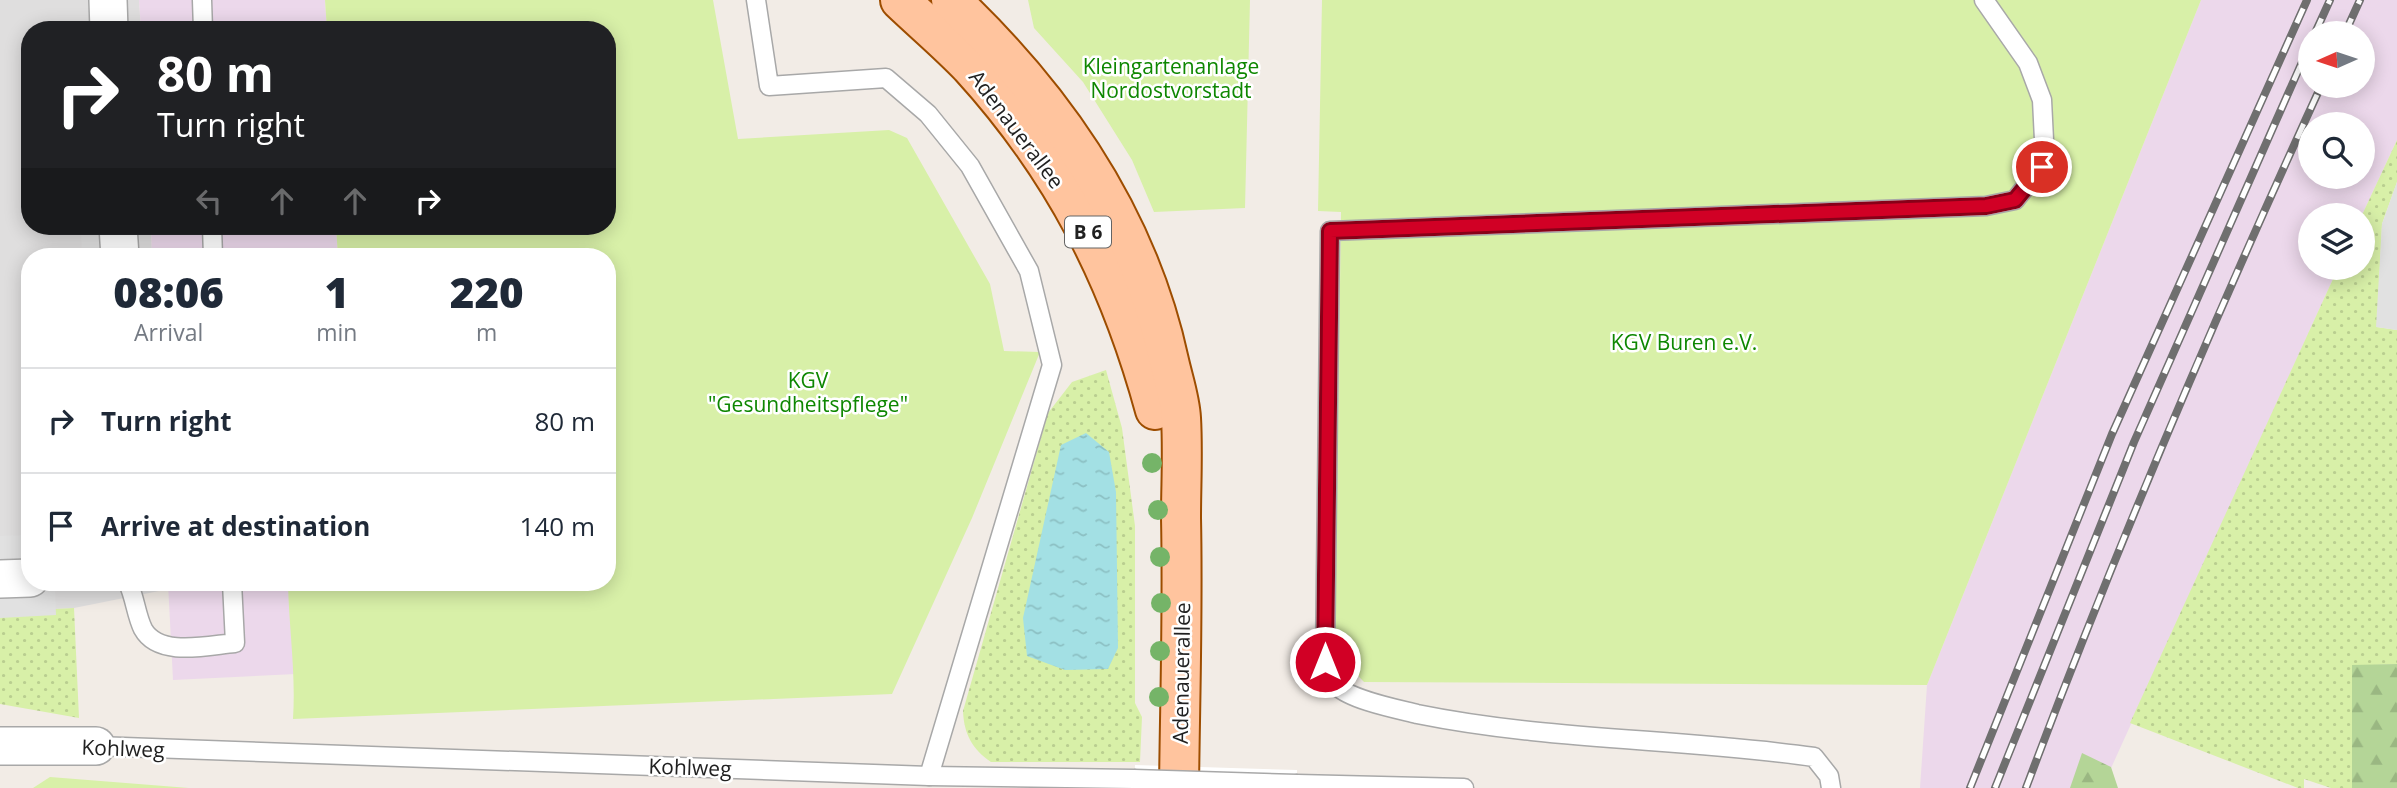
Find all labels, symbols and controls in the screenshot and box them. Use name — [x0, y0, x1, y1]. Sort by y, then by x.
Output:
north arrow — [2298, 21, 2375, 98]
map controls — [2298, 21, 2375, 280]
text: 80 m — [157, 40, 274, 106]
icon: right — [42, 49, 133, 140]
park label: Kleingartenanlage Nordostvorstadt — [1083, 52, 1259, 104]
street label: Adenauerallee — [963, 64, 1071, 194]
text: Turn right — [157, 103, 305, 146]
button: search — [2298, 112, 2375, 189]
pin — [2012, 137, 2072, 197]
icon: arrive — [2023, 148, 2061, 186]
icon: left — [190, 182, 228, 220]
icon: ahead — [263, 182, 301, 220]
icon: ahead — [336, 182, 374, 220]
icon: right — [409, 182, 447, 220]
button: layers — [2298, 203, 2375, 280]
road number: B 6 — [1065, 216, 1111, 248]
text: 08:06 — [113, 263, 224, 320]
text: 1 — [325, 263, 349, 320]
text: 220 — [450, 263, 524, 320]
text: Arrival — [134, 316, 203, 348]
text: min — [316, 316, 357, 348]
text: m — [476, 316, 497, 348]
park label: KGV Buren e.V. — [1611, 328, 1757, 356]
park label: KGV "Gesundheitspflege" — [708, 366, 908, 418]
icon: right — [42, 402, 80, 440]
text: Turn right — [101, 403, 232, 439]
text: 80 m — [534, 403, 595, 439]
icon: arrive — [42, 507, 80, 545]
text: Arrive at destination — [101, 508, 370, 544]
text: 140 m — [520, 508, 595, 544]
street label: Adenauerallee — [1166, 602, 1196, 744]
position arrow — [1288, 625, 1362, 699]
street label: Kohlweg — [81, 733, 165, 763]
street label: Kohlweg — [648, 752, 732, 782]

